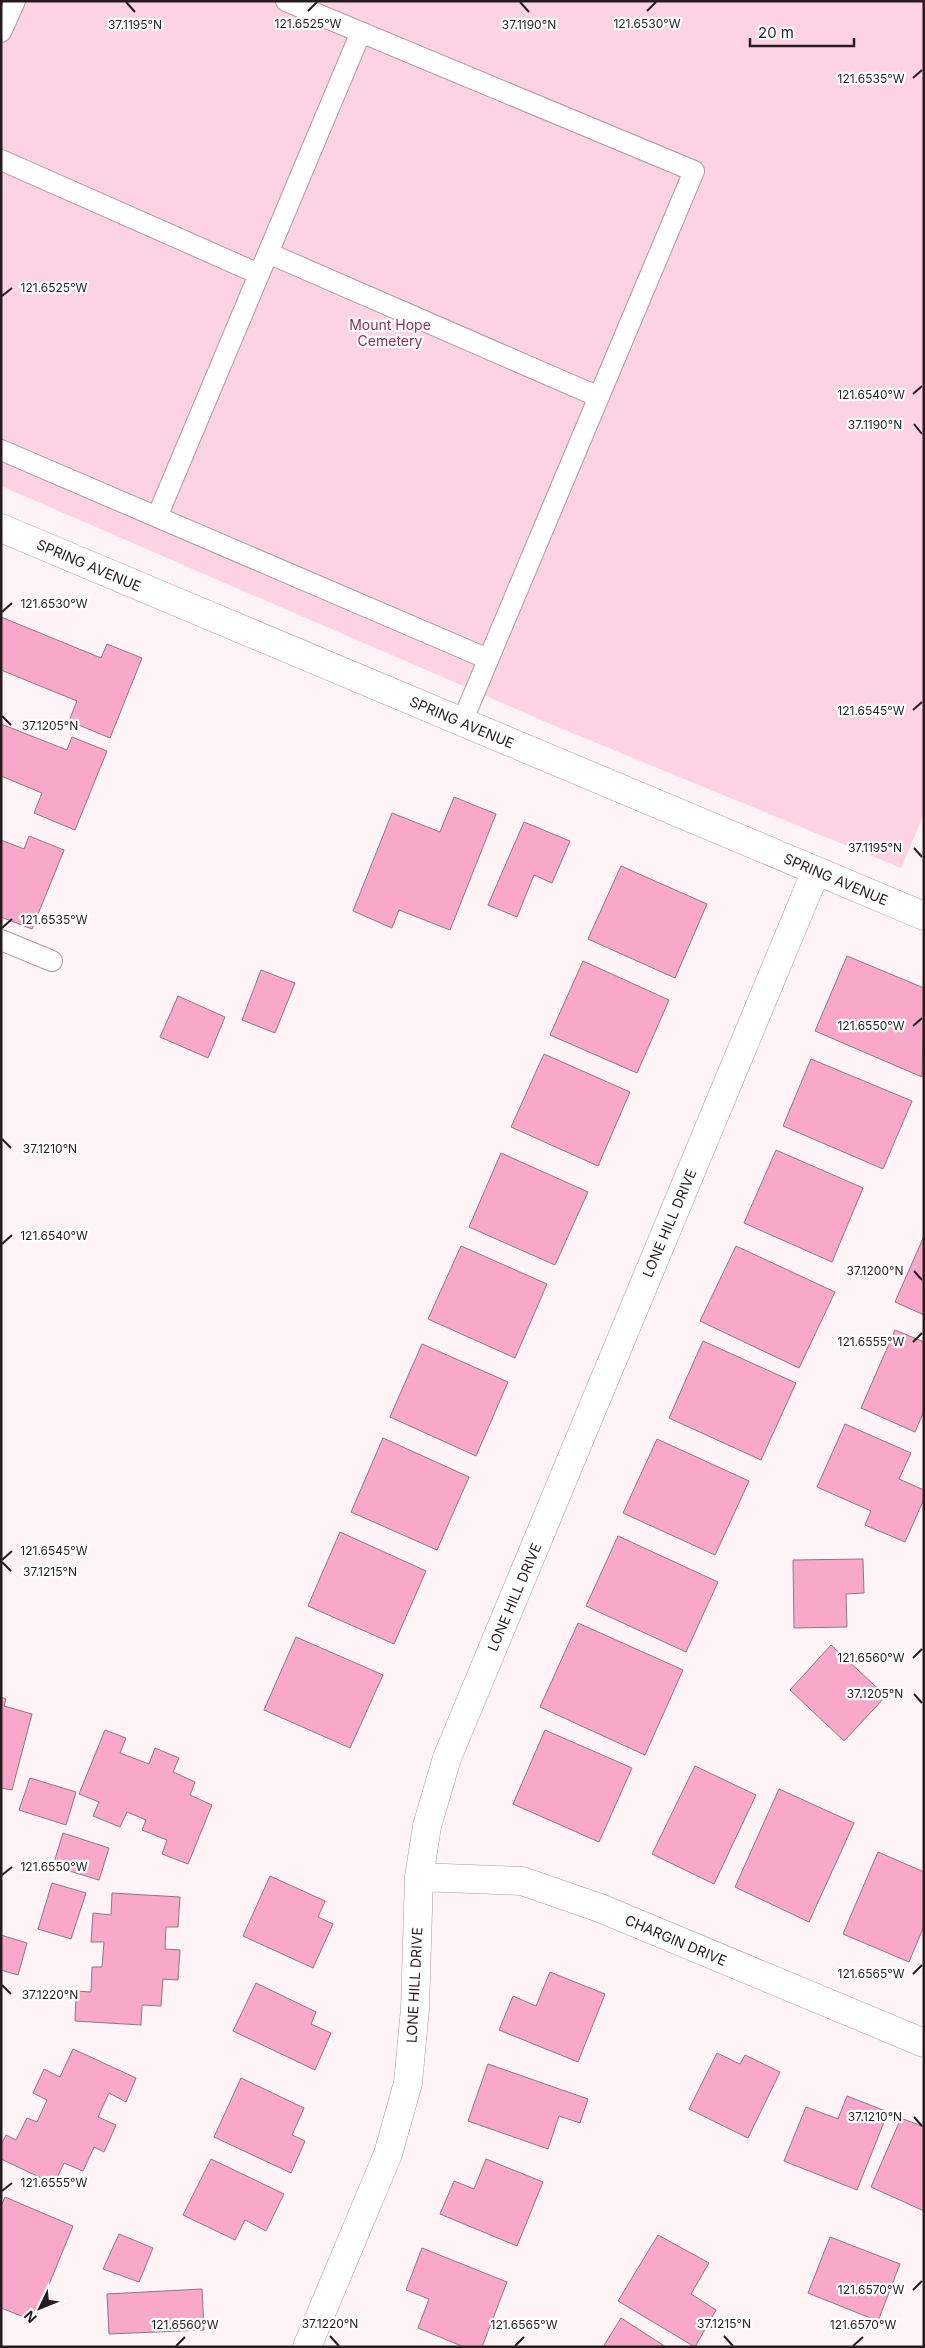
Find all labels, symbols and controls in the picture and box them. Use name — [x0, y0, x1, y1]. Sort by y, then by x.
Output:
scale bar — [750, 15, 854, 47]
text: 121.6525°W — [275, 16, 342, 31]
text: 121.6530°W — [613, 16, 681, 31]
text: 37.1195°N — [108, 17, 162, 32]
text: 37.1190°N — [502, 17, 556, 32]
text: 20 m — [758, 23, 794, 42]
text: 121.6535°W — [838, 71, 905, 86]
text: 121.6525°W — [21, 280, 88, 295]
park label: Mount Hope Cemetery — [349, 316, 431, 349]
text: 121.6540°W — [837, 387, 905, 402]
text: 37.1190°N — [848, 417, 902, 432]
street label: SPRING AVENUE — [34, 535, 144, 595]
text: 121.6530°W — [20, 596, 88, 611]
street label: SPRING AVENUE — [407, 692, 517, 752]
text: 121.6545°W — [837, 703, 905, 718]
text: 37.1205°N — [22, 718, 78, 733]
text: 37.1195°N — [848, 840, 902, 855]
street label: SPRING AVENUE — [781, 849, 891, 909]
text: 121.6535°W — [21, 912, 88, 927]
text: 121.6550°W — [837, 1018, 905, 1033]
text: 37.1210°N — [23, 1141, 77, 1156]
street label: LONE HILL DRIVE — [639, 1166, 699, 1280]
text: 121.6540°W — [20, 1228, 88, 1243]
text: 37.1200°N — [847, 1263, 903, 1278]
text: 121.6555°W — [838, 1334, 905, 1349]
street label: LONE HILL DRIVE — [484, 1540, 544, 1654]
text: 121.6545°W — [20, 1543, 88, 1558]
text: 37.1215°N — [23, 1564, 77, 1579]
text: 121.6560°W — [837, 1650, 905, 1665]
text: 37.1205°N — [847, 1686, 903, 1701]
text: 121.6550°W — [20, 1859, 88, 1874]
street label: CHARGIN DRIVE — [623, 1911, 729, 1969]
street label: LONE HILL DRIVE — [402, 1927, 426, 2043]
text: 121.6565°W — [838, 1966, 905, 1981]
text: 37.1220°N — [22, 1987, 78, 2002]
text: 37.1210°N — [848, 2109, 902, 2124]
text: 121.6555°W — [21, 2175, 88, 2190]
text: 121.6570°W — [838, 2282, 904, 2297]
north arrow — [15, 2283, 65, 2333]
text: N — [20, 2308, 40, 2327]
text: 37.1220°N — [302, 2316, 358, 2331]
text: 37.1215°N — [697, 2316, 751, 2331]
text: 121.6560°W — [151, 2317, 219, 2332]
text: 121.6565°W — [491, 2317, 558, 2332]
text: 121.6570°W — [830, 2317, 896, 2332]

